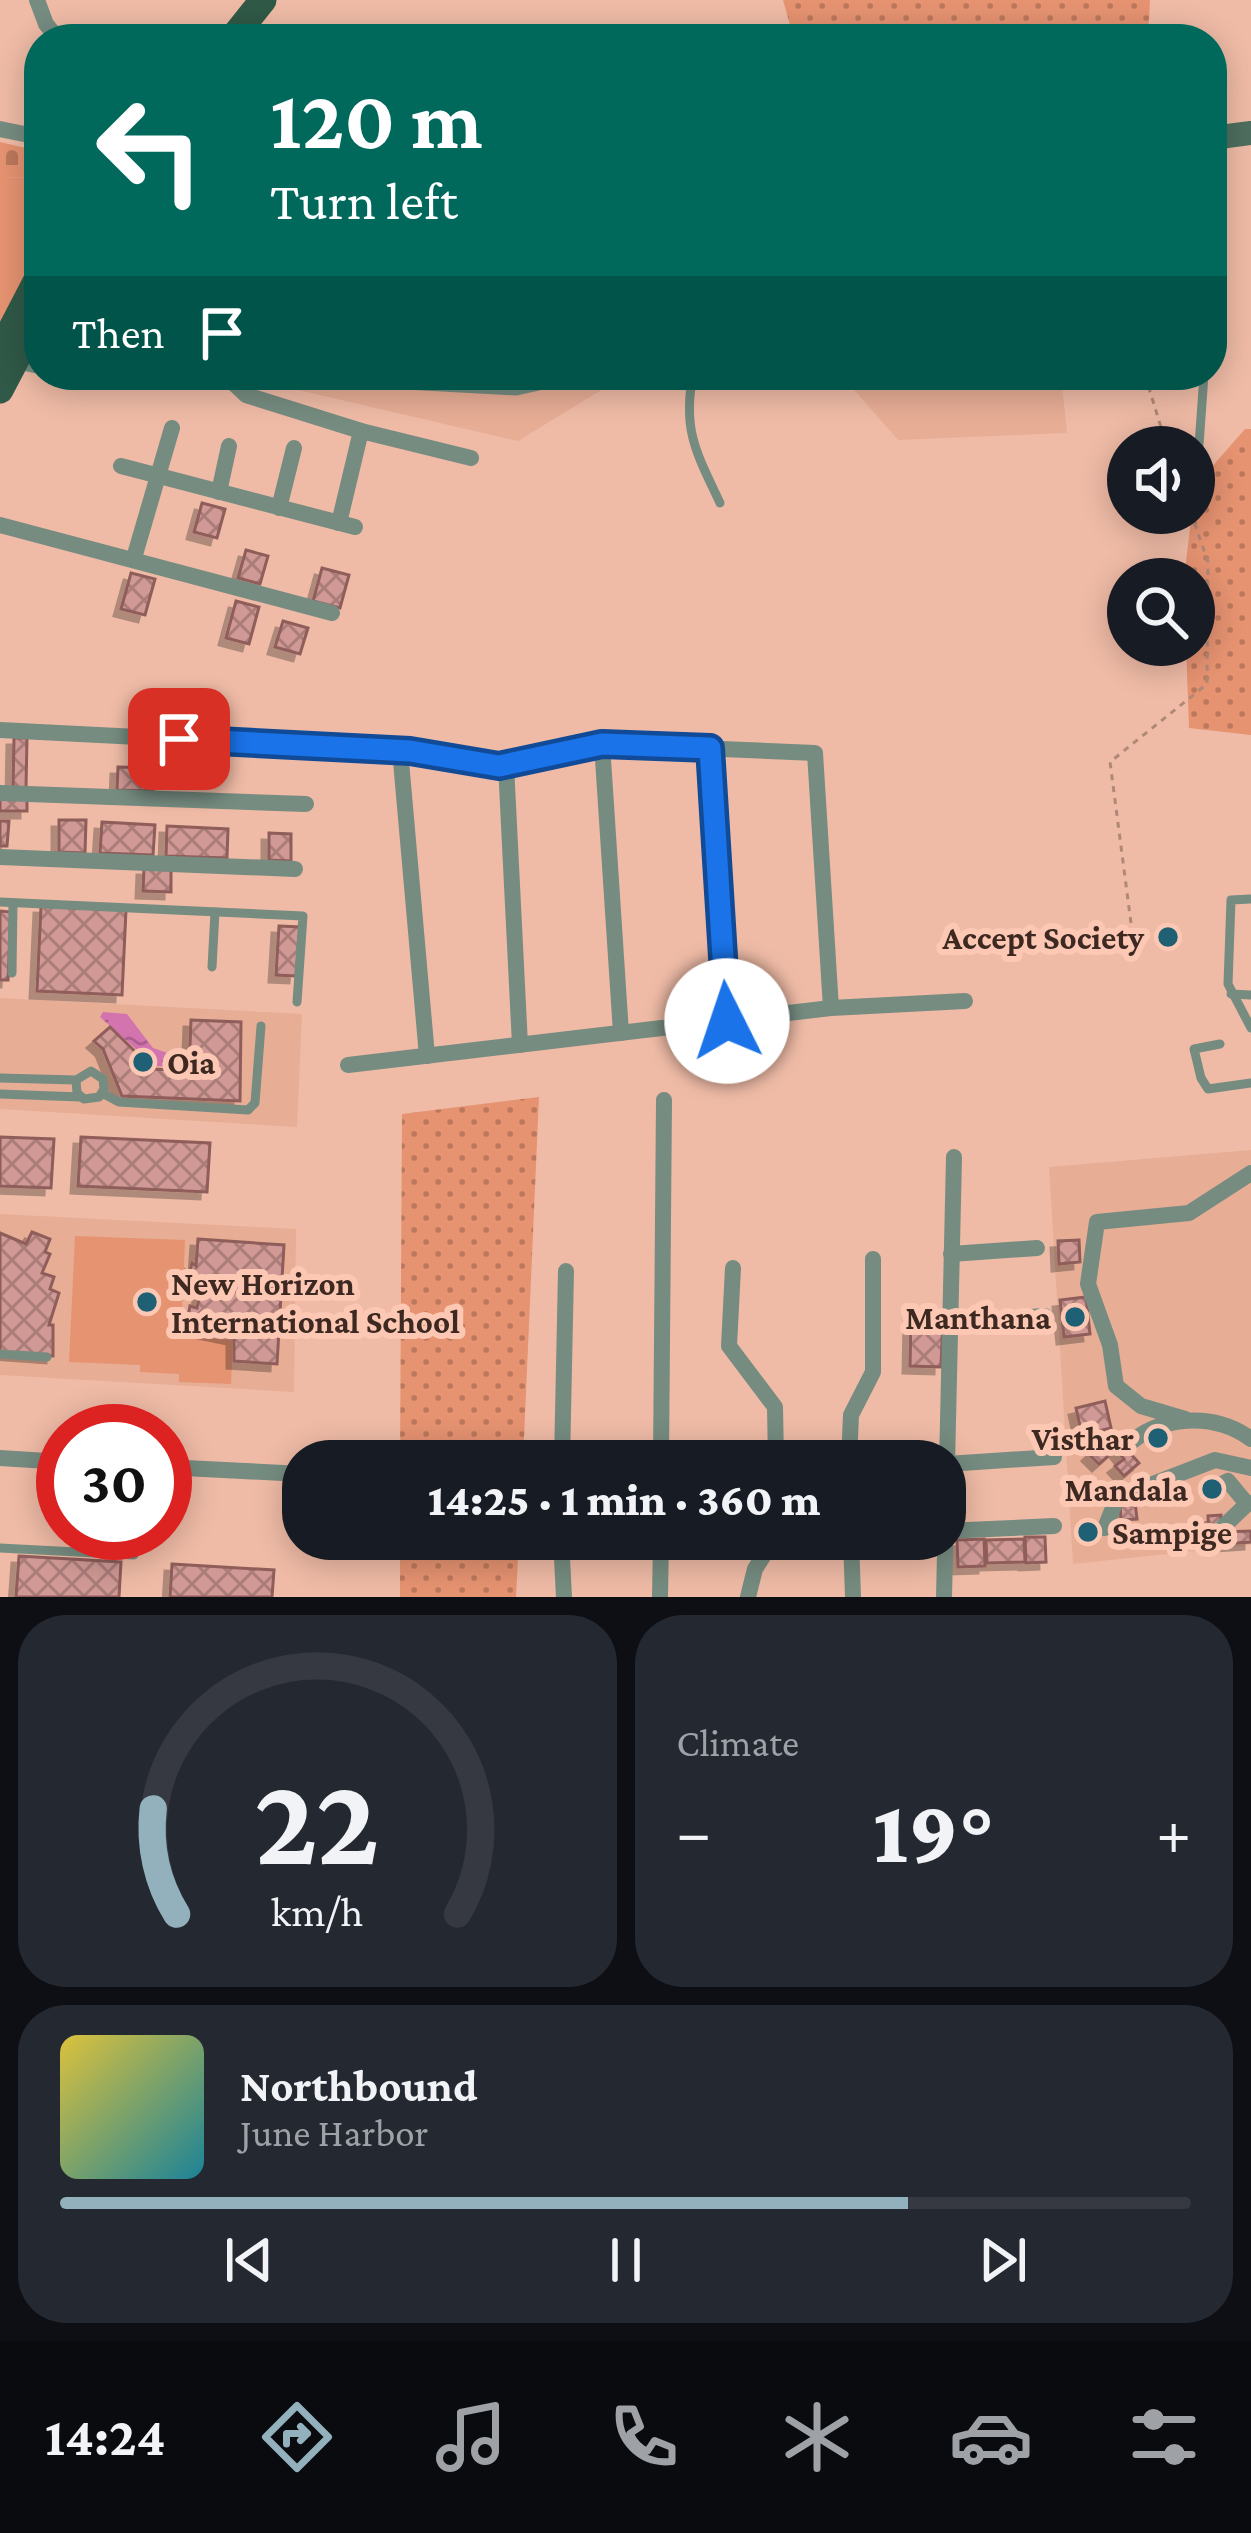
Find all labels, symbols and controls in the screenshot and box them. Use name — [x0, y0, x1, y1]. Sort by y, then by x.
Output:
icon: left — [72, 72, 228, 228]
text: 120 m — [270, 73, 483, 166]
text: Turn left — [270, 171, 458, 231]
icon: arrive — [189, 300, 255, 366]
text: Then — [72, 308, 165, 358]
map controls — [1107, 426, 1215, 666]
button: sound — [1107, 426, 1215, 534]
button: search — [1107, 558, 1215, 666]
pin — [128, 688, 230, 790]
icon: arrive — [146, 706, 212, 772]
place label: Accept Society — [941, 919, 1145, 956]
marker: Accept Society — [1155, 924, 1181, 950]
position arrow — [664, 958, 790, 1084]
place label: Oia — [167, 1044, 215, 1081]
marker: Oia — [130, 1049, 156, 1075]
place label: New Horizon International School — [171, 1265, 460, 1340]
marker: New Horizon International School — [134, 1289, 160, 1315]
place label: Manthana — [905, 1299, 1051, 1336]
marker: Manthana — [1062, 1304, 1088, 1330]
speed limit sign: 30 — [36, 1404, 192, 1560]
place label: Visthar — [1031, 1420, 1134, 1457]
marker: Visthar — [1145, 1425, 1171, 1451]
place label: Mandala — [1064, 1471, 1188, 1508]
text: 14:25 · 1 min · 360 m — [428, 1475, 820, 1525]
marker: Mandala — [1199, 1476, 1225, 1502]
place label: Sampige — [1112, 1514, 1232, 1551]
marker: Sampige — [1075, 1519, 1101, 1545]
text: Climate — [677, 1721, 799, 1764]
text: 22 — [255, 1751, 380, 1890]
text: 19° — [873, 1781, 995, 1881]
text: − — [677, 1795, 711, 1868]
text: + — [1156, 1795, 1191, 1868]
text: km/h — [271, 1888, 363, 1935]
text: Northbound — [240, 2061, 478, 2111]
text: June Harbor — [240, 2111, 428, 2154]
icon: previous — [216, 2227, 282, 2293]
icon: pause — [593, 2227, 659, 2293]
icon: next — [970, 2227, 1036, 2293]
icon: directions — [255, 2395, 339, 2479]
icon: music — [429, 2395, 513, 2479]
icon: phone — [602, 2395, 686, 2479]
icon: climate — [775, 2395, 859, 2479]
icon: car — [949, 2395, 1033, 2479]
icon: filters — [1122, 2395, 1206, 2479]
text: 14:24 — [45, 2407, 166, 2467]

